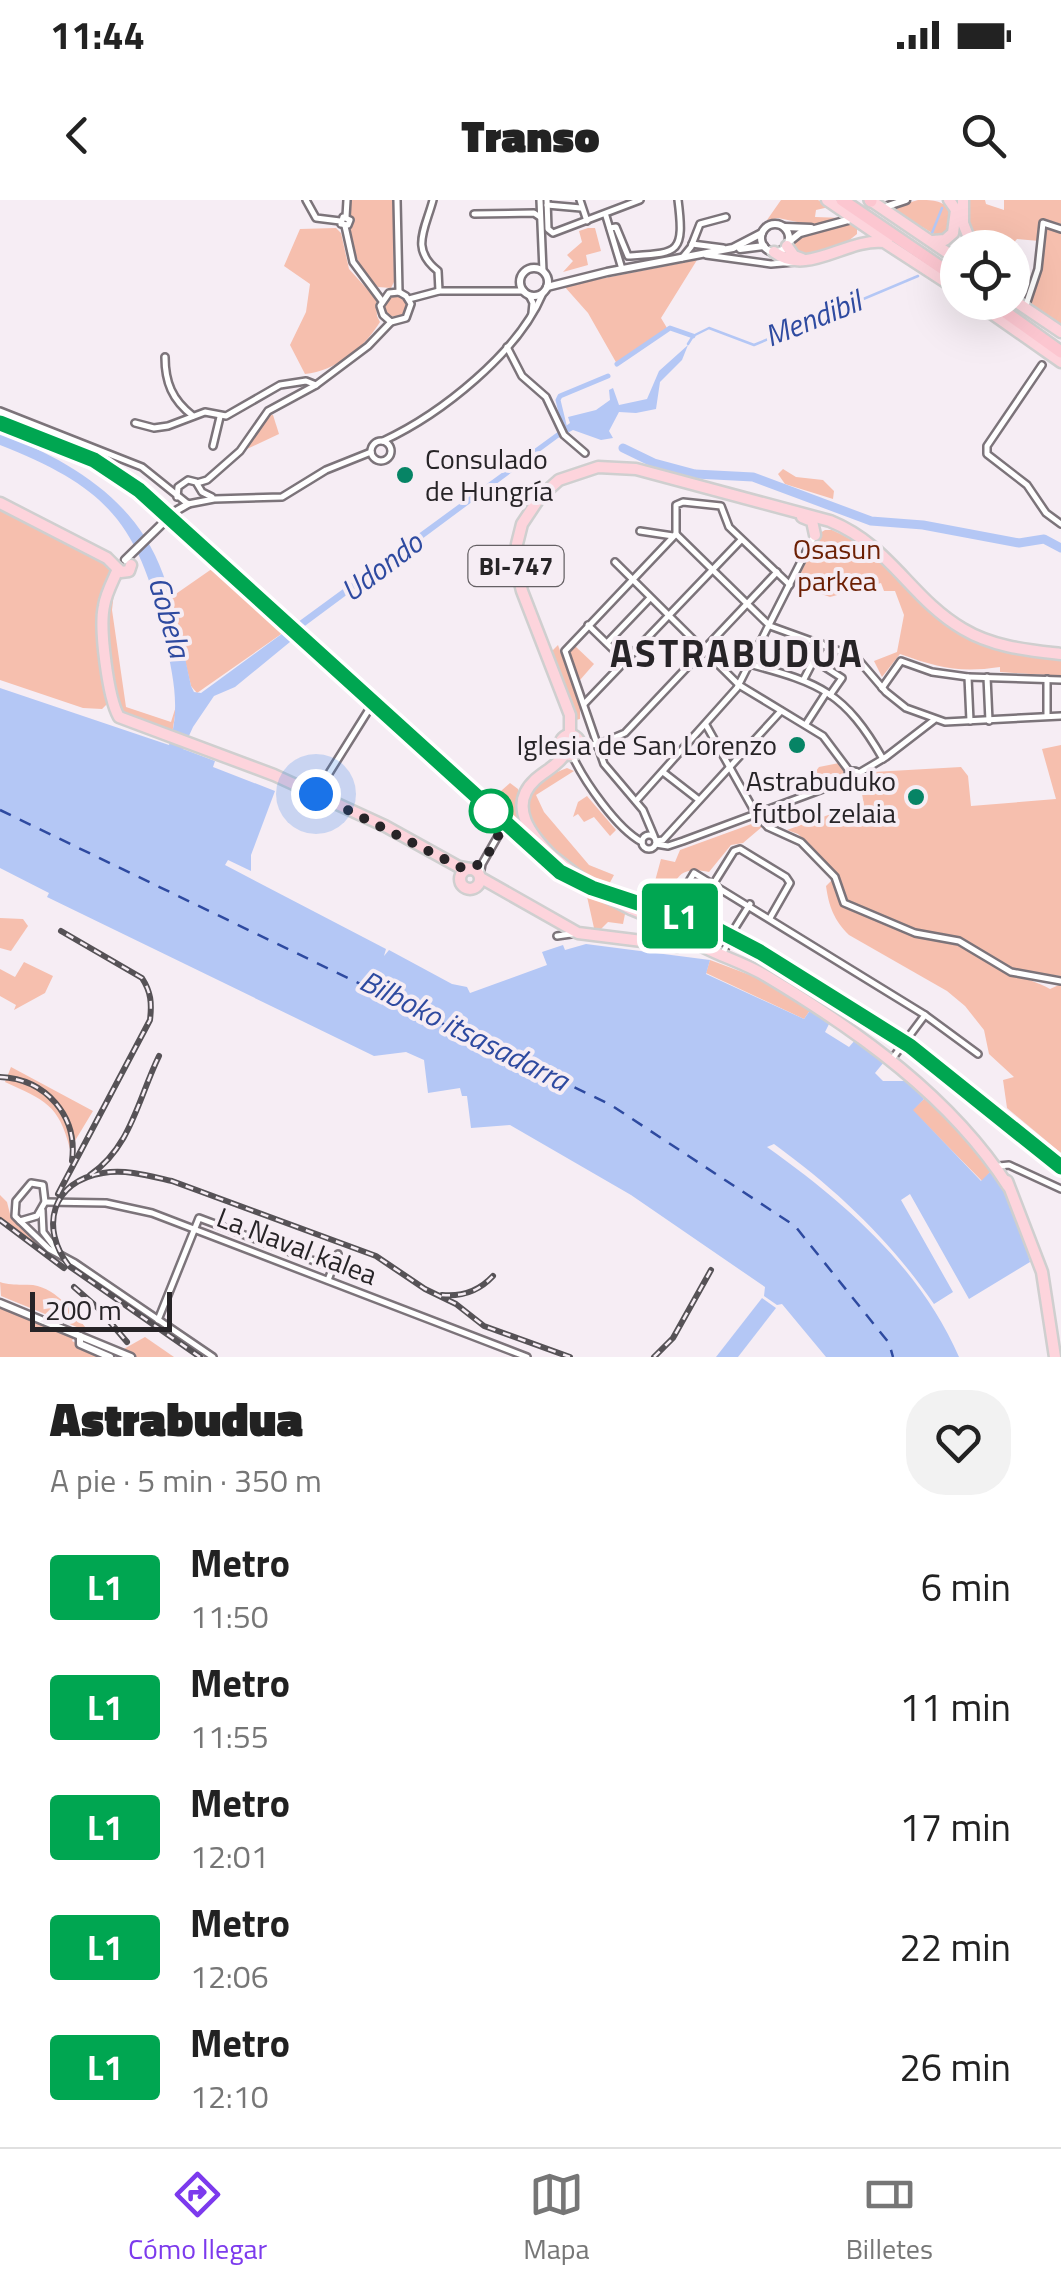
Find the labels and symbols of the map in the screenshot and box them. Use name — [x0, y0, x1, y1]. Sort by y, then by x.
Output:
water label: Mendibil — [757, 277, 871, 358]
place label: Consulado de Hungría — [425, 437, 553, 512]
marker: Consulado de Hungría — [394, 464, 416, 486]
water label: Udondo — [331, 519, 433, 612]
park label: Osasun parkea — [793, 527, 881, 602]
road number: BI-747 — [468, 546, 564, 586]
water label: Gobela — [137, 571, 204, 665]
district label: ASTRABUDUA — [610, 624, 864, 682]
place label: Iglesia de San Lorenzo — [516, 723, 777, 766]
marker: Iglesia de San Lorenzo — [786, 734, 808, 756]
place label: Astrabuduko futbol zelaia — [746, 759, 896, 834]
your location — [291, 769, 341, 819]
marker: Astrabuduko futbol zelaia — [905, 786, 927, 808]
unlabelled marker — [470, 790, 512, 832]
line badge: L1 — [635, 884, 725, 948]
water label: Bilboko itsasadarra — [352, 958, 579, 1104]
street label: La Naval kalea — [211, 1195, 383, 1296]
scale bar — [30, 1287, 172, 1332]

